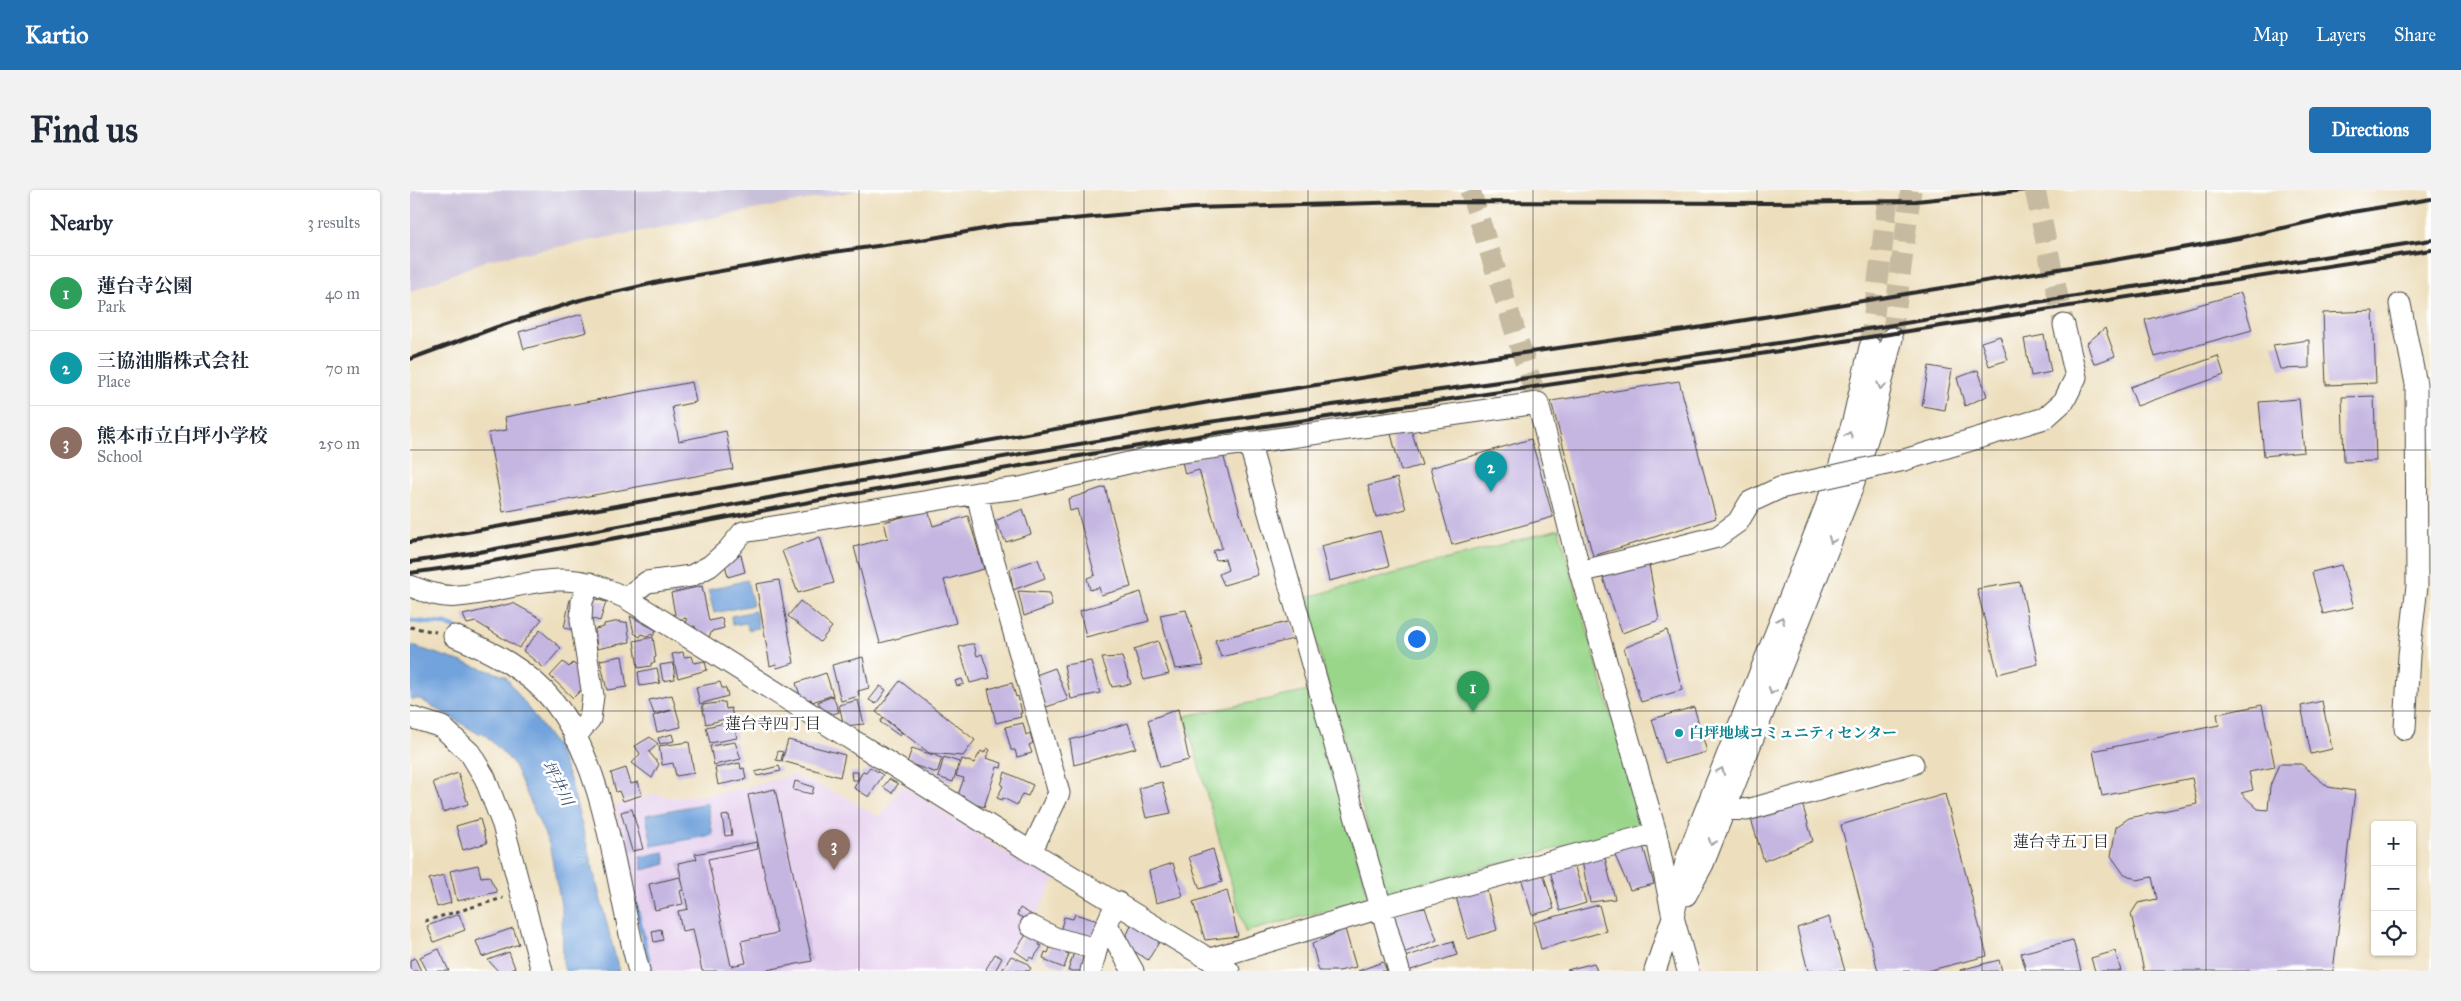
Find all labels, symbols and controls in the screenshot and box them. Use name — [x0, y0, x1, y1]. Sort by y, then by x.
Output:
text: Kartio — [25, 20, 88, 50]
text: Map — [2253, 24, 2288, 46]
text: Layers — [2316, 24, 2366, 46]
text: Share — [2394, 24, 2436, 46]
button: Directions — [2309, 107, 2431, 153]
text: Find us — [30, 109, 138, 152]
text: Nearby — [50, 210, 113, 236]
text: 3 results — [307, 213, 360, 232]
text: 蓮台寺公園 — [97, 274, 192, 297]
text: 1 — [63, 284, 69, 303]
text: 40 m — [325, 284, 360, 303]
text: Park — [97, 297, 126, 316]
text: 三協油脂株式会社 — [97, 349, 249, 372]
text: 2 — [62, 359, 70, 378]
text: 70 m — [325, 359, 360, 378]
text: Place — [97, 372, 131, 391]
one-way arrow — [1876, 381, 1887, 390]
text: 熊本市立白坪小学校 — [97, 424, 268, 447]
one-way arrow — [1843, 432, 1853, 440]
text: 3 — [63, 434, 69, 453]
text: 250 m — [319, 434, 360, 453]
text: School — [97, 447, 142, 466]
pin: 2 — [1475, 451, 1507, 492]
one-way arrow — [1828, 535, 1838, 544]
one-way arrow — [1774, 616, 1785, 625]
your location — [1404, 626, 1430, 652]
pin: 1 — [1457, 671, 1489, 712]
one-way arrow — [1768, 687, 1778, 695]
district label: 蓮台寺四丁目 — [725, 714, 821, 733]
place label: 白坪地域コミュニティセンター — [1689, 724, 1897, 742]
marker: 白坪地域コミュニティセンター — [1673, 727, 1685, 739]
water label: 坪井川 — [539, 757, 578, 810]
one-way arrow — [1715, 768, 1725, 776]
map controls — [2371, 821, 2416, 956]
button: + — [2371, 821, 2416, 866]
pin: 3 — [818, 829, 850, 870]
district label: 蓮台寺五丁目 — [2013, 832, 2109, 851]
one-way arrow — [1708, 838, 1718, 846]
button: − — [2371, 866, 2416, 911]
button: locate — [2371, 911, 2416, 956]

